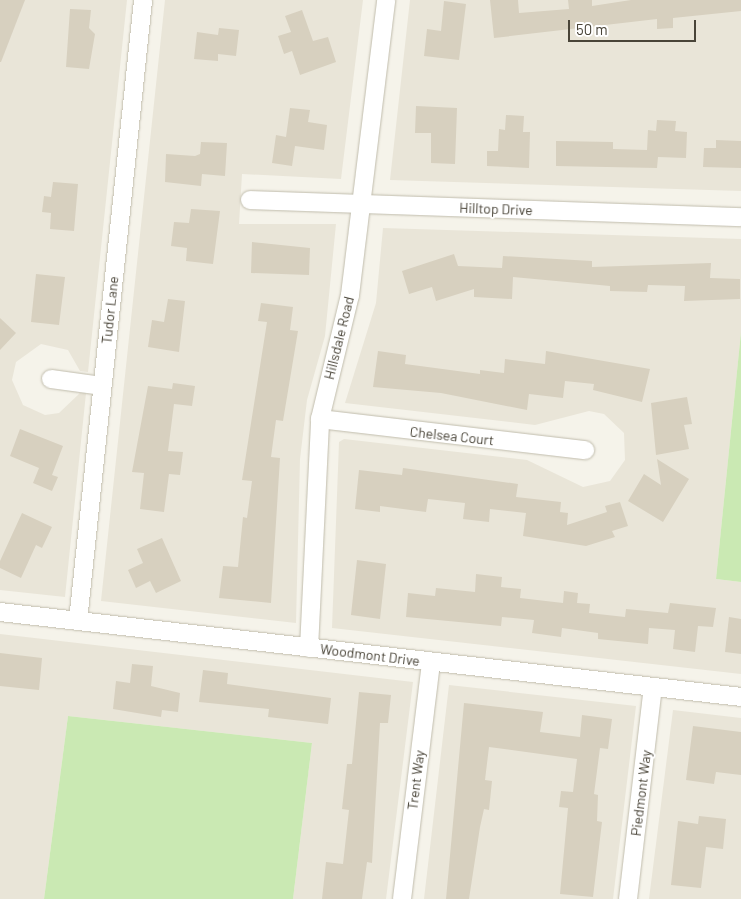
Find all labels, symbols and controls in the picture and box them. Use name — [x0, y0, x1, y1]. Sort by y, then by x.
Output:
scale bar — [571, 10, 698, 42]
text: 50 m — [576, 20, 608, 38]
street label: Hilltop Drive — [459, 199, 533, 219]
street label: Tudor Lane — [98, 275, 122, 345]
street label: Hillsdale Road — [321, 295, 357, 381]
street label: Chelsea Court — [409, 423, 495, 449]
street label: Woodmont Drive — [319, 641, 421, 669]
street label: Trent Way — [404, 749, 428, 811]
street label: Piedmont Way — [627, 749, 655, 837]

